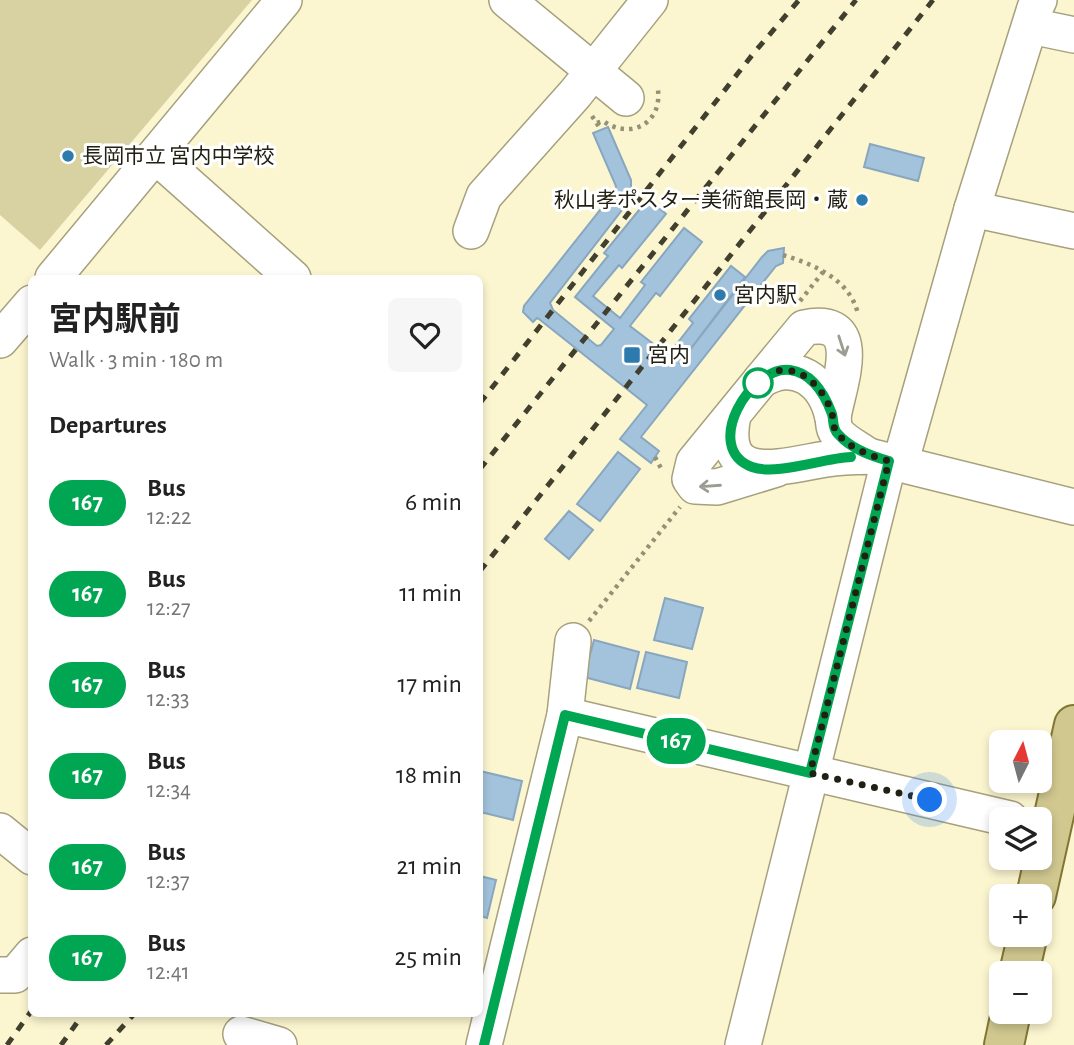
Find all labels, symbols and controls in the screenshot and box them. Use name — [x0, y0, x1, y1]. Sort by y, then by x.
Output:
place label: 長岡市立 宮内中学校 — [82, 145, 274, 167]
marker: 長岡市立 宮内中学校 — [60, 148, 76, 164]
place label: 秋山孝ポスター美術館長岡・蔵 — [554, 189, 848, 211]
marker: 秋山孝ポスター美術館長岡・蔵 — [854, 192, 870, 208]
place label: 宮内駅 — [734, 284, 797, 306]
marker: 宮内駅 — [712, 287, 728, 303]
button: heart — [388, 298, 462, 372]
text: 宮内駅前 — [49, 304, 181, 337]
one-way arrow — [837, 335, 849, 357]
place label: 宮内 — [648, 344, 690, 366]
marker: 宮内 — [622, 345, 642, 365]
text: Walk · 3 min · 180 m — [49, 349, 223, 372]
unlabelled marker — [743, 368, 773, 398]
text: Departures — [49, 412, 167, 438]
text: Bus — [147, 475, 186, 501]
one-way arrow — [699, 480, 722, 493]
text: 6 min — [405, 489, 462, 515]
text: 167 — [72, 491, 103, 515]
text: 12:22 — [147, 506, 192, 529]
text: Bus — [147, 566, 186, 592]
text: 11 min — [399, 580, 462, 606]
text: 167 — [72, 582, 103, 606]
text: 12:27 — [147, 597, 191, 620]
text: Bus — [147, 657, 186, 683]
text: 17 min — [397, 671, 462, 697]
text: 167 — [72, 673, 103, 697]
text: 12:33 — [147, 688, 190, 711]
line badge: 167 — [636, 718, 716, 764]
text: 167 — [661, 729, 691, 753]
north arrow — [989, 730, 1052, 793]
map controls — [989, 730, 1052, 1024]
text: Bus — [147, 748, 186, 774]
text: 18 min — [396, 762, 462, 788]
text: 167 — [72, 764, 103, 788]
text: 12:34 — [147, 779, 191, 802]
your location — [912, 782, 947, 817]
button: layers — [989, 807, 1052, 870]
text: Bus — [147, 839, 186, 865]
text: 21 min — [396, 853, 462, 879]
text: 167 — [72, 855, 103, 879]
text: 12:37 — [147, 870, 190, 893]
button: + — [989, 884, 1052, 947]
text: Bus — [147, 930, 186, 956]
text: 25 min — [395, 944, 462, 970]
text: 167 — [72, 946, 103, 970]
text: 12:41 — [147, 961, 190, 984]
button: − — [989, 961, 1052, 1024]

